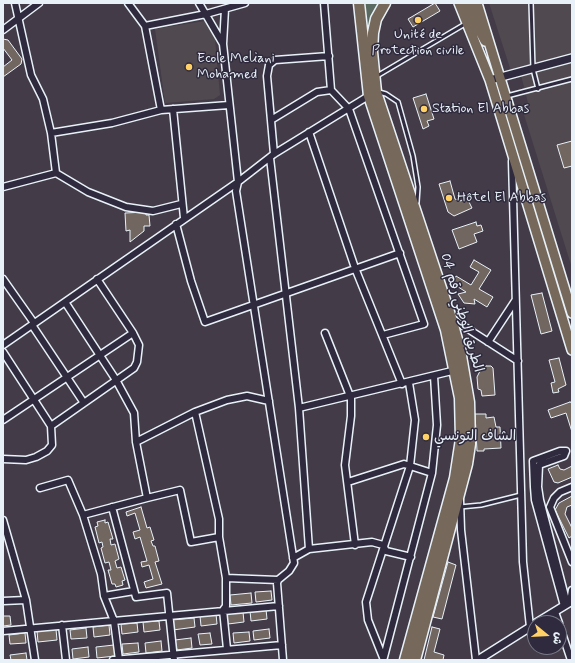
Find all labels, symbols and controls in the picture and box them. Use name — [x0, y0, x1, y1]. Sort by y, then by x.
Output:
marker: Unité de Protection civile — [413, 15, 423, 25]
place label: Unité de Protection civile — [372, 27, 464, 60]
place label: Ecole Meliani Mohamed — [197, 51, 275, 84]
marker: Ecole Meliani Mohamed — [184, 62, 194, 72]
place label: Station El Abbas — [432, 101, 529, 117]
marker: Station El Abbas — [419, 104, 429, 114]
place label: Hôtel El Abbas — [457, 190, 546, 206]
marker: Hôtel El Abbas — [444, 193, 454, 203]
street label: الطريق الوطني رقم 04 — [436, 252, 486, 374]
place label: الشاف التونسي — [434, 429, 516, 445]
marker: الشاف التونسي — [421, 432, 431, 442]
north arrow — [527, 615, 567, 655]
text: ش — [549, 630, 566, 646]

